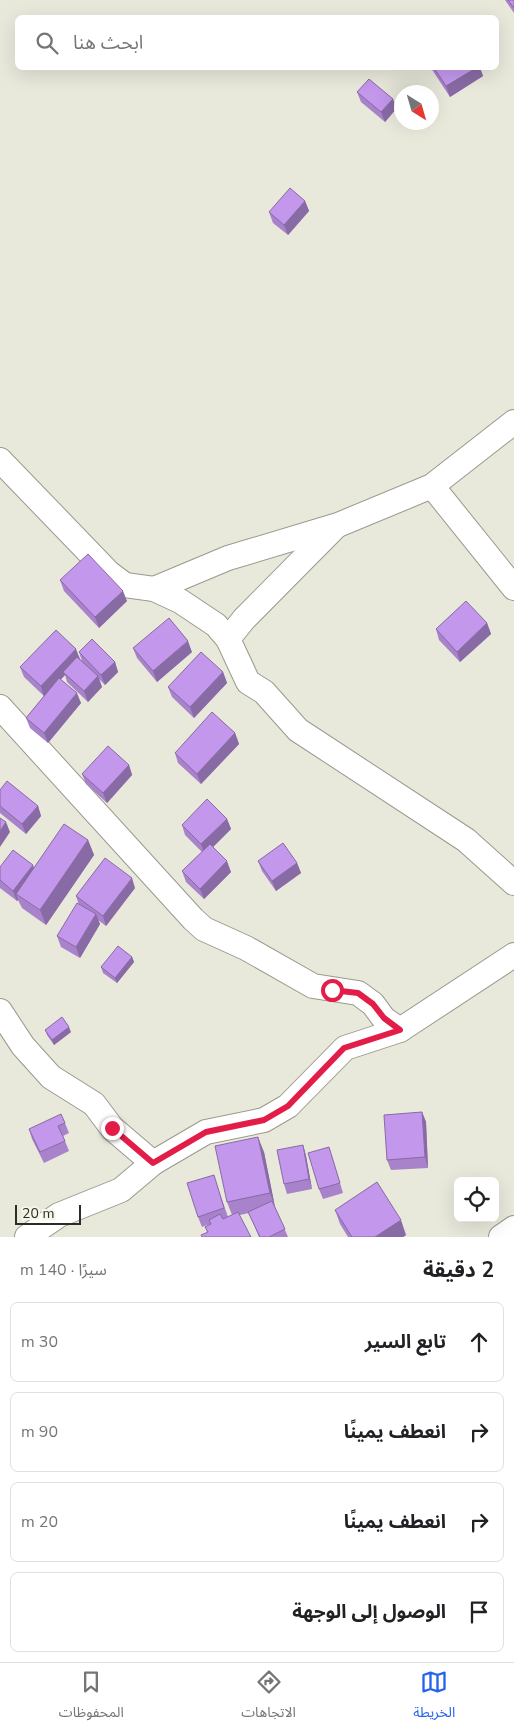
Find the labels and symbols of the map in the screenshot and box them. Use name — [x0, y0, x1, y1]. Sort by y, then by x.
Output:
north arrow — [394, 85, 439, 130]
route start — [321, 979, 344, 1002]
route end — [101, 1117, 124, 1140]
scale bar — [15, 1202, 81, 1225]

